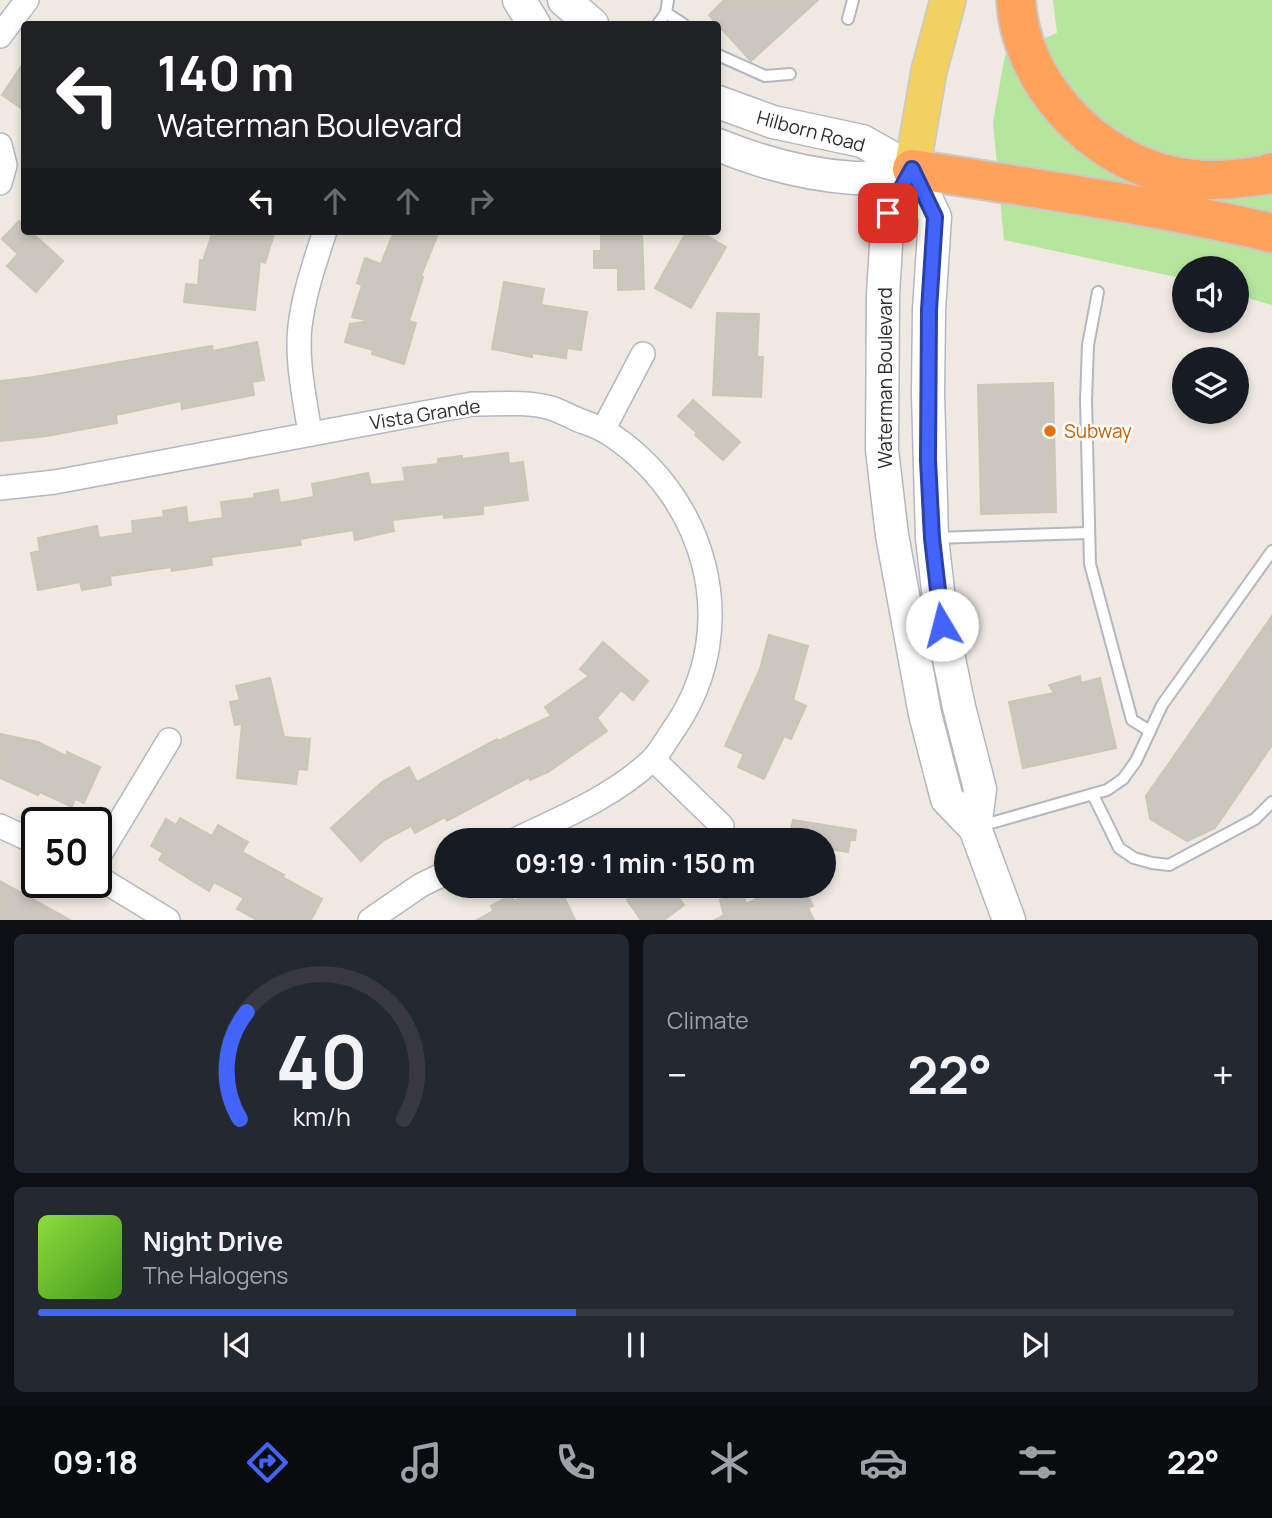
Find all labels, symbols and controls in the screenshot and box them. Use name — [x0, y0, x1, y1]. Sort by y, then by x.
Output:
text: 140 m — [157, 39, 294, 106]
icon: left — [42, 49, 133, 140]
text: Waterman Boulevard — [157, 103, 462, 147]
street label: Hilborn Road — [754, 104, 868, 158]
icon: left — [243, 182, 281, 220]
icon: ahead — [316, 182, 354, 220]
icon: ahead — [389, 182, 427, 220]
icon: right — [462, 182, 500, 220]
pin — [858, 183, 918, 243]
icon: arrive — [869, 194, 907, 232]
map controls — [1172, 256, 1249, 424]
button: sound — [1172, 256, 1249, 333]
street label: Waterman Boulevard — [872, 287, 898, 469]
button: layers — [1172, 347, 1249, 424]
street label: Vista Grande — [368, 392, 482, 436]
place label: Subway — [1064, 418, 1132, 444]
marker: Subway — [1042, 423, 1058, 439]
position arrow — [905, 588, 979, 662]
speed limit sign: 50 — [21, 807, 112, 898]
text: 09:19 · 1 min · 150 m — [515, 845, 755, 881]
text: Climate — [667, 1004, 749, 1036]
text: 40 — [275, 1012, 368, 1112]
text: 22° — [907, 1039, 992, 1110]
text: − — [667, 1048, 688, 1100]
text: + — [1212, 1048, 1234, 1100]
text: km/h — [292, 1099, 351, 1134]
text: Night Drive — [143, 1223, 283, 1259]
text: The Halogens — [143, 1259, 288, 1291]
icon: previous — [218, 1326, 256, 1364]
icon: pause — [617, 1326, 655, 1364]
icon: next — [1016, 1326, 1054, 1364]
icon: directions — [243, 1438, 292, 1487]
icon: music — [397, 1438, 446, 1487]
icon: phone — [551, 1438, 600, 1487]
icon: climate — [705, 1438, 754, 1487]
icon: car — [859, 1438, 908, 1487]
icon: filters — [1013, 1438, 1062, 1487]
text: 09:18 — [52, 1440, 138, 1484]
text: 22° — [1167, 1440, 1219, 1484]

